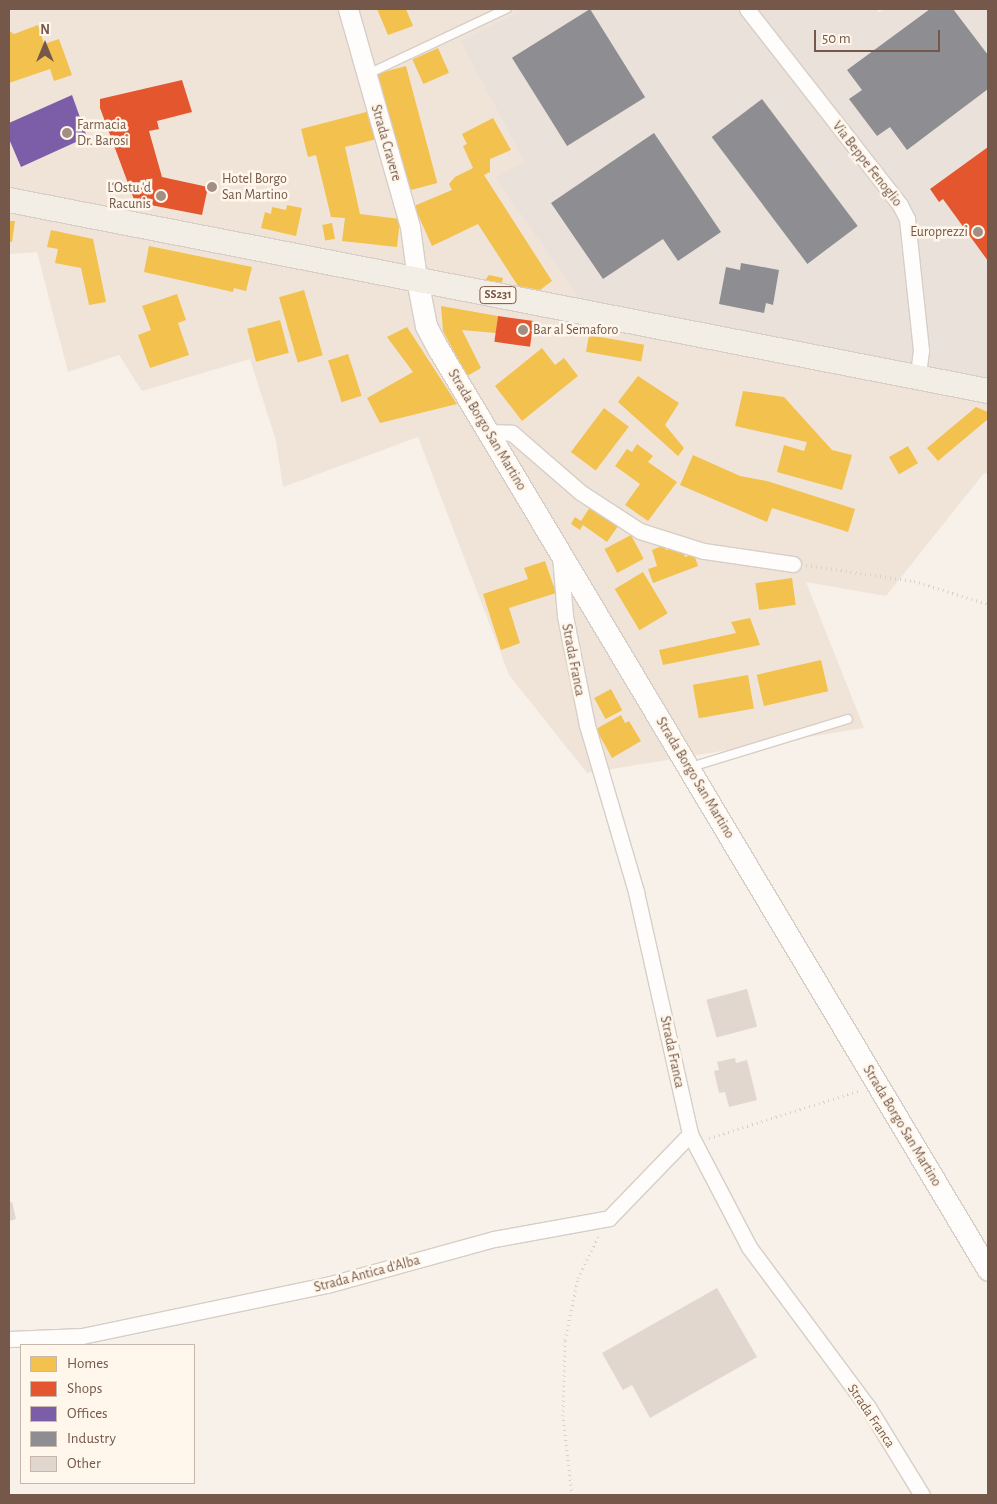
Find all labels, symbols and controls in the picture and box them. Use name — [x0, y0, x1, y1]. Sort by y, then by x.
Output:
north arrow — [20, 20, 70, 70]
scale bar — [817, 20, 943, 52]
text: N — [40, 23, 50, 37]
text: 50 m — [822, 31, 851, 46]
street label: Strada Cravere — [367, 103, 405, 183]
place label: Farmacia Dr. Barosi — [77, 117, 129, 150]
street label: Via Beppe Fenoglio — [828, 118, 906, 210]
marker: Farmacia Dr. Barosi — [61, 127, 73, 139]
place label: Hotel Borgo San Martino — [222, 171, 288, 203]
place label: L'Ostu 'd Racunis — [107, 180, 151, 212]
marker: Hotel Borgo San Martino — [206, 181, 218, 193]
marker: L'Ostu 'd Racunis — [155, 190, 167, 202]
place label: Europrezzi — [910, 224, 968, 240]
marker: Europrezzi — [972, 226, 984, 238]
road number: SS231 — [479, 286, 517, 304]
place label: Bar al Semaforo — [533, 322, 618, 338]
marker: Bar al Semaforo — [517, 324, 529, 336]
street label: Strada Borgo San Martino — [444, 366, 530, 494]
street label: Strada Franca — [558, 622, 588, 698]
street label: Strada Borgo San Martino — [652, 714, 738, 842]
street label: Strada Franca — [656, 1014, 688, 1090]
street label: Strada Borgo San Martino — [859, 1062, 945, 1190]
street label: Strada Antica d'Alba — [312, 1252, 422, 1296]
legend — [20, 1344, 195, 1484]
text: Homes — [67, 1356, 109, 1371]
text: Shops — [67, 1381, 102, 1396]
street label: Strada Franca — [844, 1381, 898, 1451]
text: Offices — [67, 1406, 108, 1421]
text: Industry — [67, 1431, 116, 1446]
text: Other — [67, 1456, 101, 1471]

